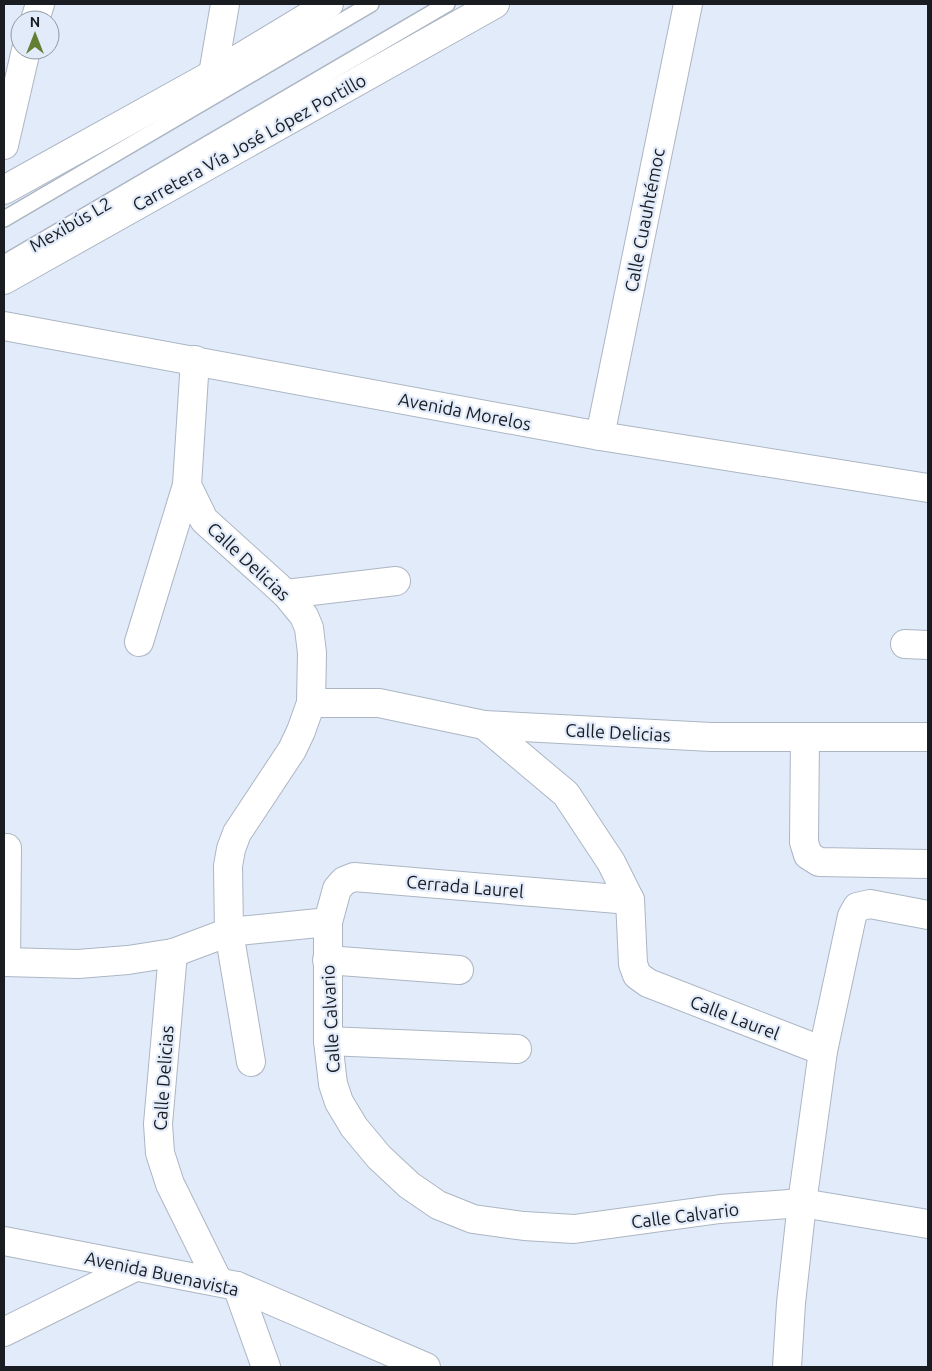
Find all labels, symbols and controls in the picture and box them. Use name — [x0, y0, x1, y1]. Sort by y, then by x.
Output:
north arrow — [10, 10, 60, 60]
text: N — [30, 14, 40, 30]
street label: Carretera Vía José López Portillo — [129, 69, 369, 215]
street label: Calle Cuauhtémoc — [620, 146, 668, 294]
street label: Mexibús L2 — [26, 193, 114, 255]
street label: Avenida Morelos — [397, 388, 533, 434]
street label: Calle Delicias — [204, 518, 294, 604]
street label: Calle Delicias — [565, 719, 671, 745]
street label: Cerrada Laurel — [405, 871, 525, 901]
street label: Calle Calvario — [317, 964, 343, 1074]
street label: Calle Laurel — [688, 991, 783, 1043]
street label: Calle Delicias — [149, 1025, 177, 1131]
street label: Calle Calvario — [630, 1198, 740, 1232]
street label: Avenida Buenavista — [83, 1247, 241, 1299]

